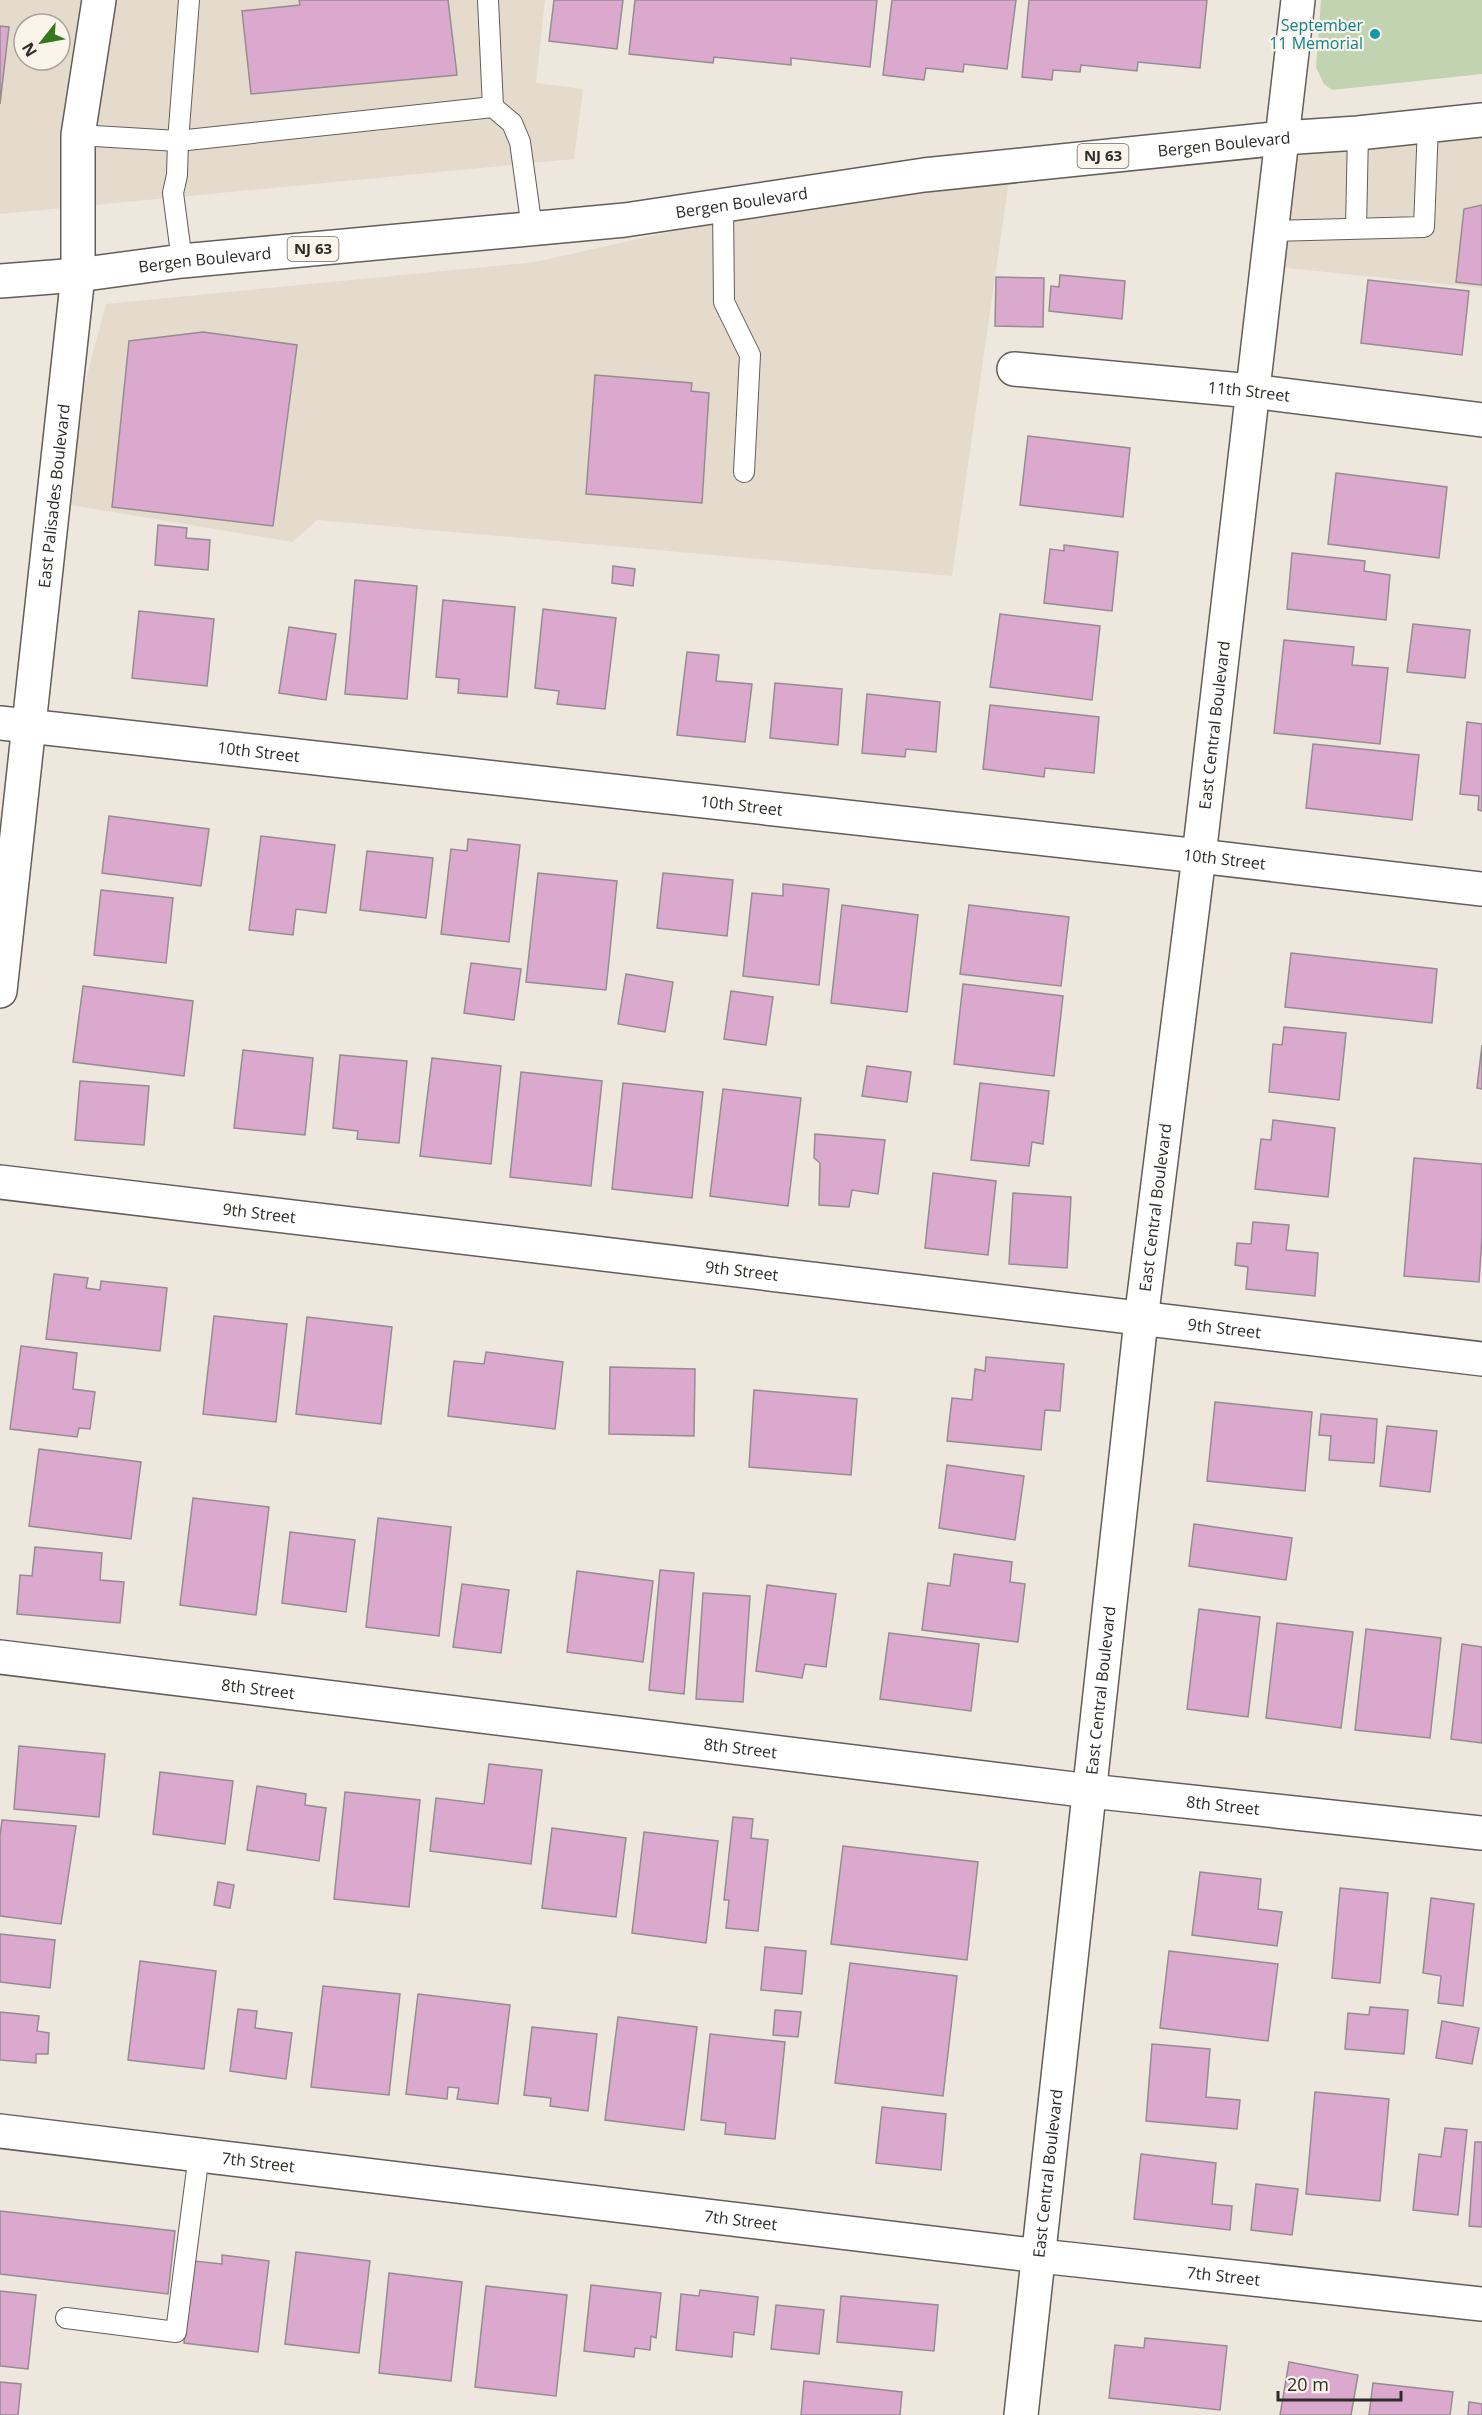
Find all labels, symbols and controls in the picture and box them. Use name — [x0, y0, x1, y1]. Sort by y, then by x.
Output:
north arrow — [12, 12, 72, 72]
place label: September 11 Memorial — [1269, 14, 1363, 54]
marker: September 11 Memorial — [1368, 27, 1382, 41]
text: N — [16, 38, 42, 61]
street label: Bergen Boulevard — [1156, 126, 1291, 162]
road number: NJ 63 — [1078, 144, 1128, 168]
street label: Bergen Boulevard — [674, 182, 809, 223]
road number: NJ 63 — [288, 237, 338, 261]
street label: Bergen Boulevard — [137, 242, 272, 278]
street label: 11th Street — [1207, 376, 1292, 407]
street label: East Palisades Boulevard — [33, 403, 75, 589]
street label: East Central Boulevard — [1193, 640, 1235, 811]
street label: 10th Street — [216, 736, 301, 767]
street label: 10th Street — [699, 790, 784, 821]
street label: 10th Street — [1182, 843, 1267, 875]
street label: East Central Boulevard — [1134, 1122, 1176, 1293]
street label: 9th Street — [221, 1198, 297, 1228]
street label: 9th Street — [704, 1255, 780, 1286]
street label: 9th Street — [1186, 1313, 1262, 1344]
street label: East Central Boulevard — [1080, 1605, 1121, 1776]
street label: 8th Street — [220, 1673, 296, 1704]
street label: 8th Street — [703, 1733, 779, 1763]
street label: 8th Street — [1185, 1790, 1261, 1820]
street label: East Central Boulevard — [1027, 2088, 1068, 2259]
street label: 7th Street — [220, 2147, 296, 2177]
street label: 7th Street — [703, 2205, 779, 2235]
street label: 7th Street — [1186, 2261, 1261, 2291]
scale bar — [1278, 2364, 1401, 2402]
text: 20 m — [1287, 2372, 1329, 2396]

